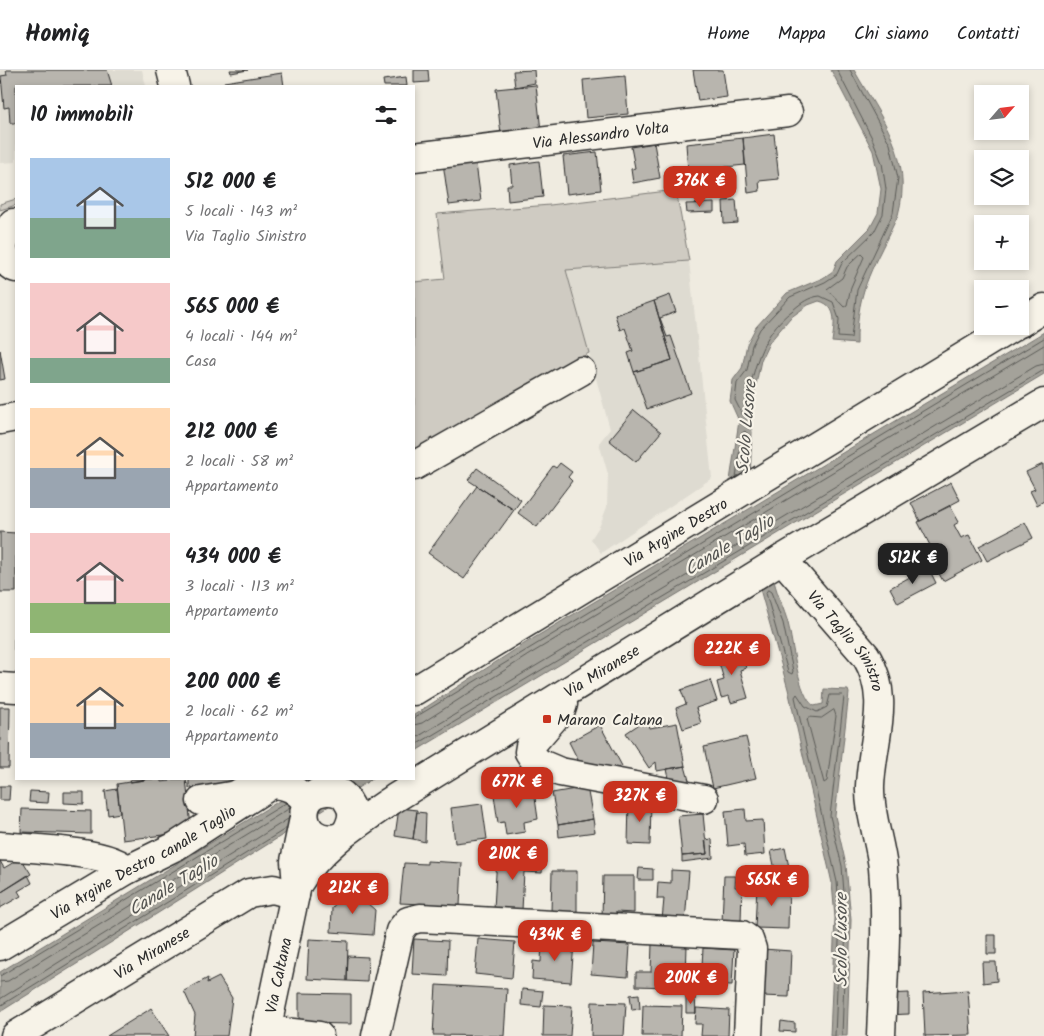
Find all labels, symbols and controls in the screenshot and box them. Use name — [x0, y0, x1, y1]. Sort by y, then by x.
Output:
text: Homiq — [25, 15, 90, 54]
text: Home — [707, 20, 750, 49]
text: Mappa — [778, 20, 826, 49]
text: Chi siamo — [854, 20, 929, 49]
text: Contatti — [957, 20, 1019, 49]
north arrow — [974, 85, 1029, 140]
map controls — [974, 85, 1029, 335]
text: 10 immobili — [30, 99, 133, 132]
icon: filters — [372, 101, 400, 129]
street label: Via Alessandro Volta — [531, 115, 670, 157]
button: layers — [974, 150, 1029, 205]
text: 512 000 € — [185, 166, 276, 199]
pin: 376K € — [659, 166, 741, 208]
text: 376K € — [675, 169, 725, 194]
icon: home — [70, 178, 130, 238]
text: 5 locali · 143 m² — [185, 199, 297, 224]
button: + — [974, 215, 1029, 270]
text: Via Taglio Sinistro — [185, 224, 307, 249]
button: − — [974, 280, 1029, 335]
text: 565 000 € — [185, 291, 279, 324]
icon: home — [70, 303, 130, 363]
text: 4 locali · 144 m² — [185, 324, 297, 349]
text: Casa — [185, 349, 216, 374]
water label: Scolo Lusore — [729, 377, 766, 475]
text: 212 000 € — [185, 416, 278, 449]
icon: home — [70, 428, 130, 488]
text: 2 locali · 58 m² — [185, 449, 293, 474]
text: Appartamento — [185, 474, 278, 499]
street label: Via Argine Destro — [619, 492, 733, 575]
water label: Canale Taglio — [679, 507, 782, 585]
text: 434 000 € — [185, 541, 281, 574]
pin: 512K € — [872, 542, 954, 585]
text: 512K € — [889, 546, 937, 571]
icon: home — [70, 553, 130, 613]
text: 3 locali · 113 m² — [185, 574, 294, 599]
street label: Via Taglio Sinistro — [800, 585, 889, 694]
text: Appartamento — [185, 599, 278, 624]
pin: 222K € — [691, 634, 773, 676]
text: 222K € — [705, 637, 759, 662]
street label: Via Miranese — [559, 639, 645, 705]
text: 200 000 € — [185, 666, 281, 699]
icon: home — [70, 678, 130, 738]
text: 2 locali · 62 m² — [185, 699, 293, 724]
place label: Marano Caltana — [557, 708, 663, 733]
marker: Marano Caltana — [541, 713, 553, 725]
text: Appartamento — [185, 724, 278, 749]
pin: 677K € — [476, 766, 558, 809]
text: 677K € — [492, 770, 542, 795]
pin: 327K € — [599, 780, 681, 823]
text: 327K € — [614, 784, 666, 809]
street label: Via Argine Destro canale Taglio — [46, 799, 242, 927]
pin: 210K € — [472, 838, 554, 881]
text: 210K € — [489, 842, 537, 867]
water label: Canale Taglio — [123, 847, 226, 925]
pin: 565K € — [731, 864, 813, 907]
text: 565K € — [747, 868, 797, 893]
pin: 212K € — [312, 872, 394, 915]
text: 212K € — [328, 876, 378, 901]
water label: Scolo Lusore — [828, 891, 857, 987]
pin: 434K € — [514, 920, 596, 962]
street label: Via Miranese — [109, 921, 195, 987]
text: 434K € — [529, 923, 581, 948]
street label: Via Caltana — [259, 935, 300, 1016]
pin: 200K € — [650, 962, 732, 1005]
text: 200K € — [665, 966, 717, 991]

